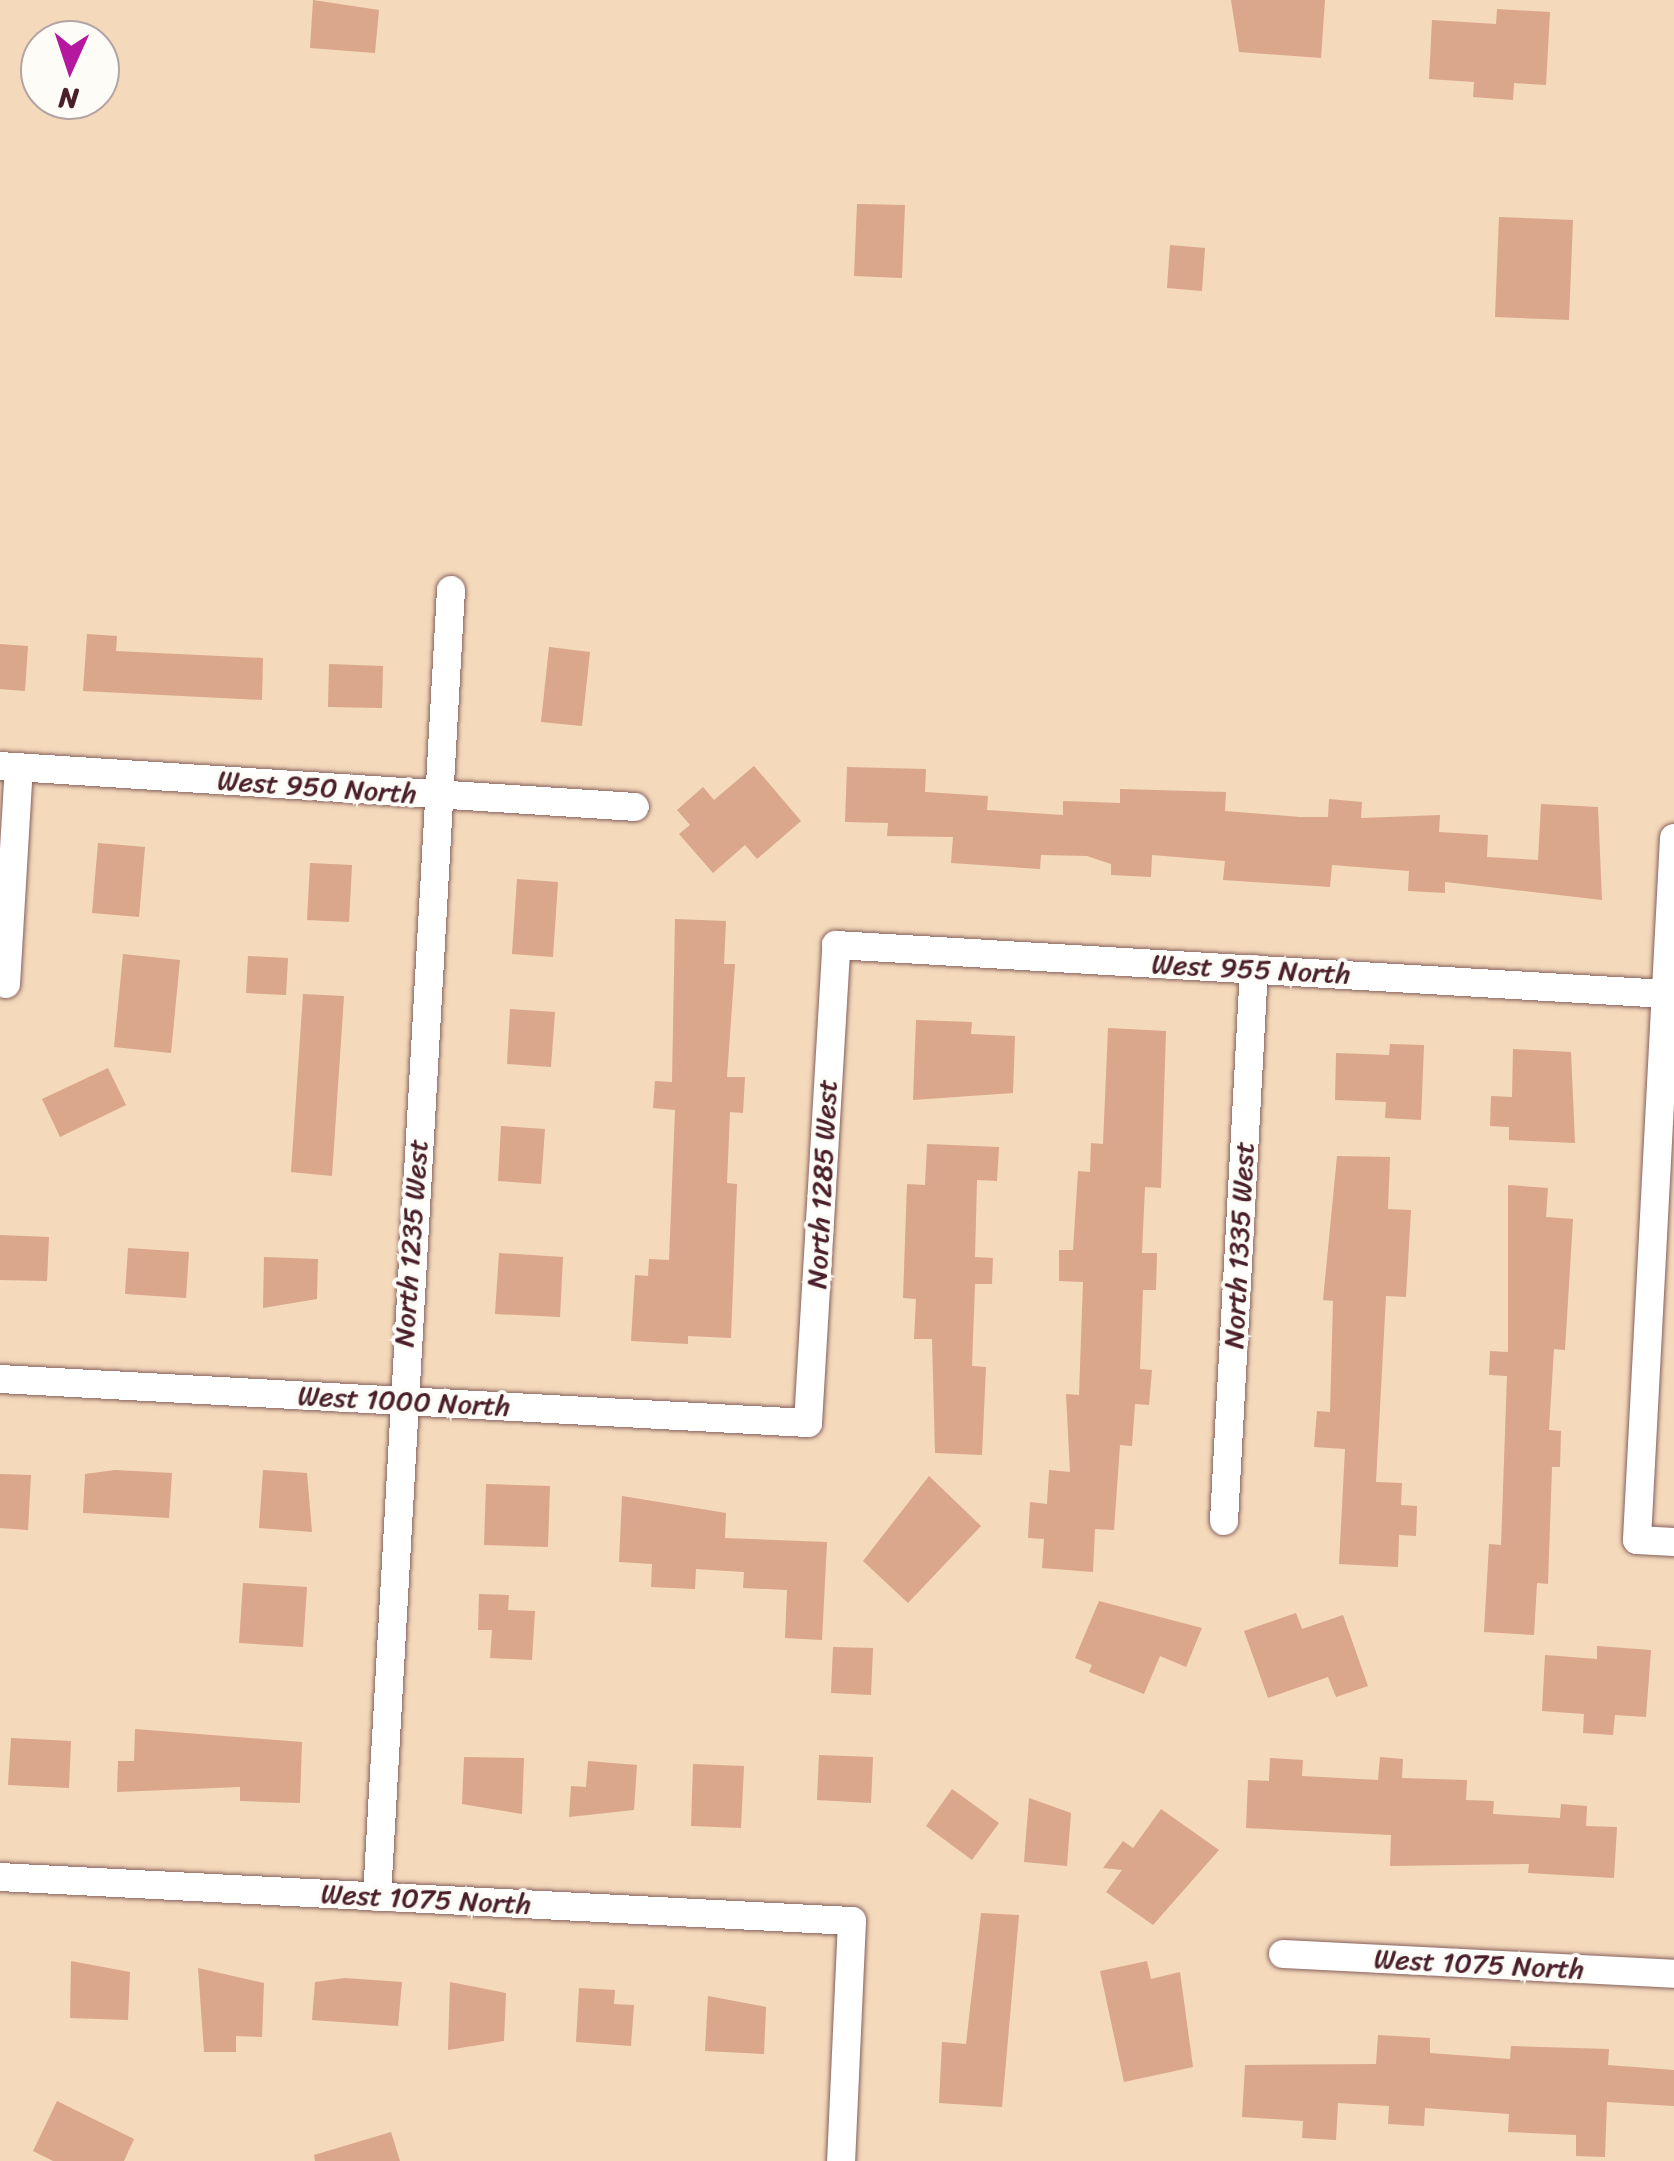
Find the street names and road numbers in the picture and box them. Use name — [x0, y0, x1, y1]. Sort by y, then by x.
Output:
street label: West 950 North — [216, 763, 418, 811]
street label: West 955 North — [1151, 947, 1351, 991]
street label: North 1285 West — [800, 1078, 844, 1290]
street label: North 1235 West — [387, 1138, 435, 1348]
street label: North 1335 West — [1217, 1140, 1261, 1350]
street label: West 1000 North — [297, 1379, 511, 1423]
street label: West 1075 North — [320, 1877, 532, 1921]
street label: West 1075 North — [1373, 1942, 1585, 1986]

